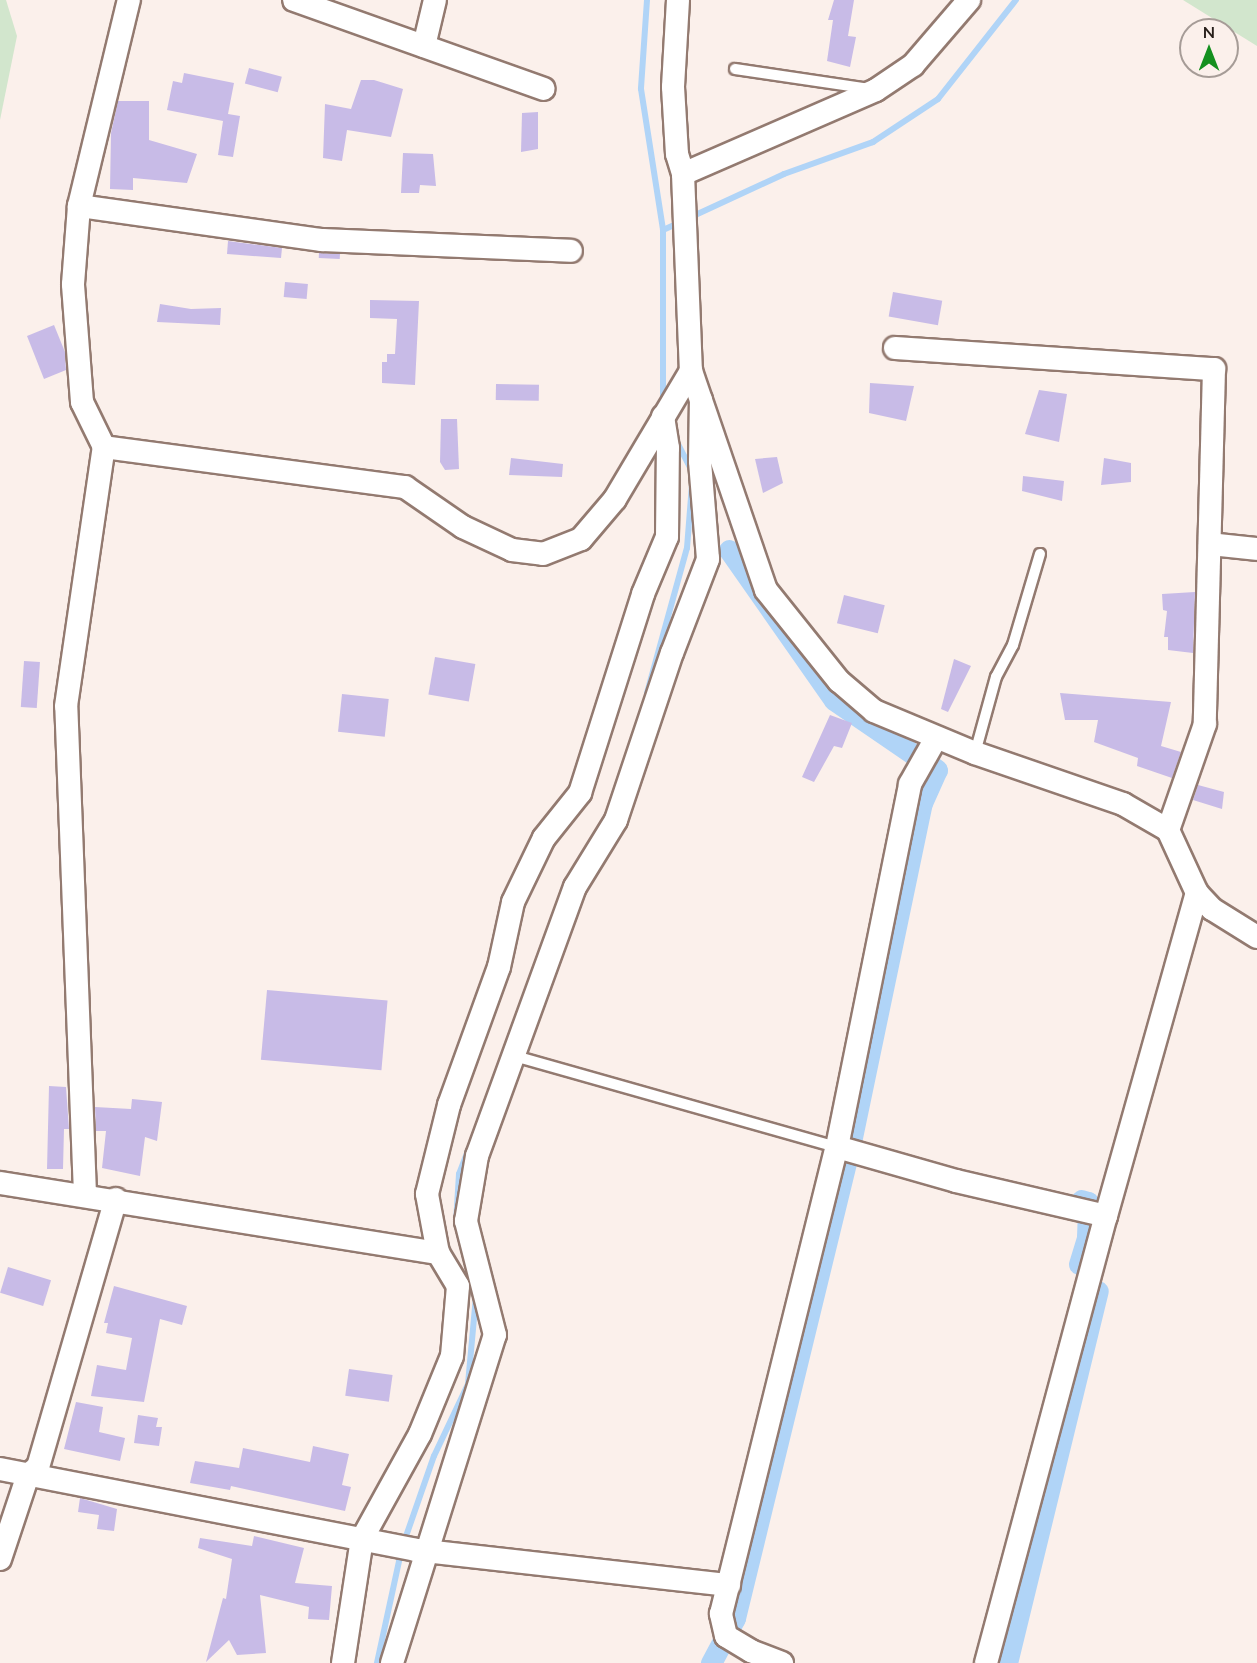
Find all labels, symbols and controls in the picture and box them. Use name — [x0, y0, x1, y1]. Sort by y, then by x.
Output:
north arrow — [1179, 18, 1239, 78]
text: N — [1203, 22, 1215, 41]

